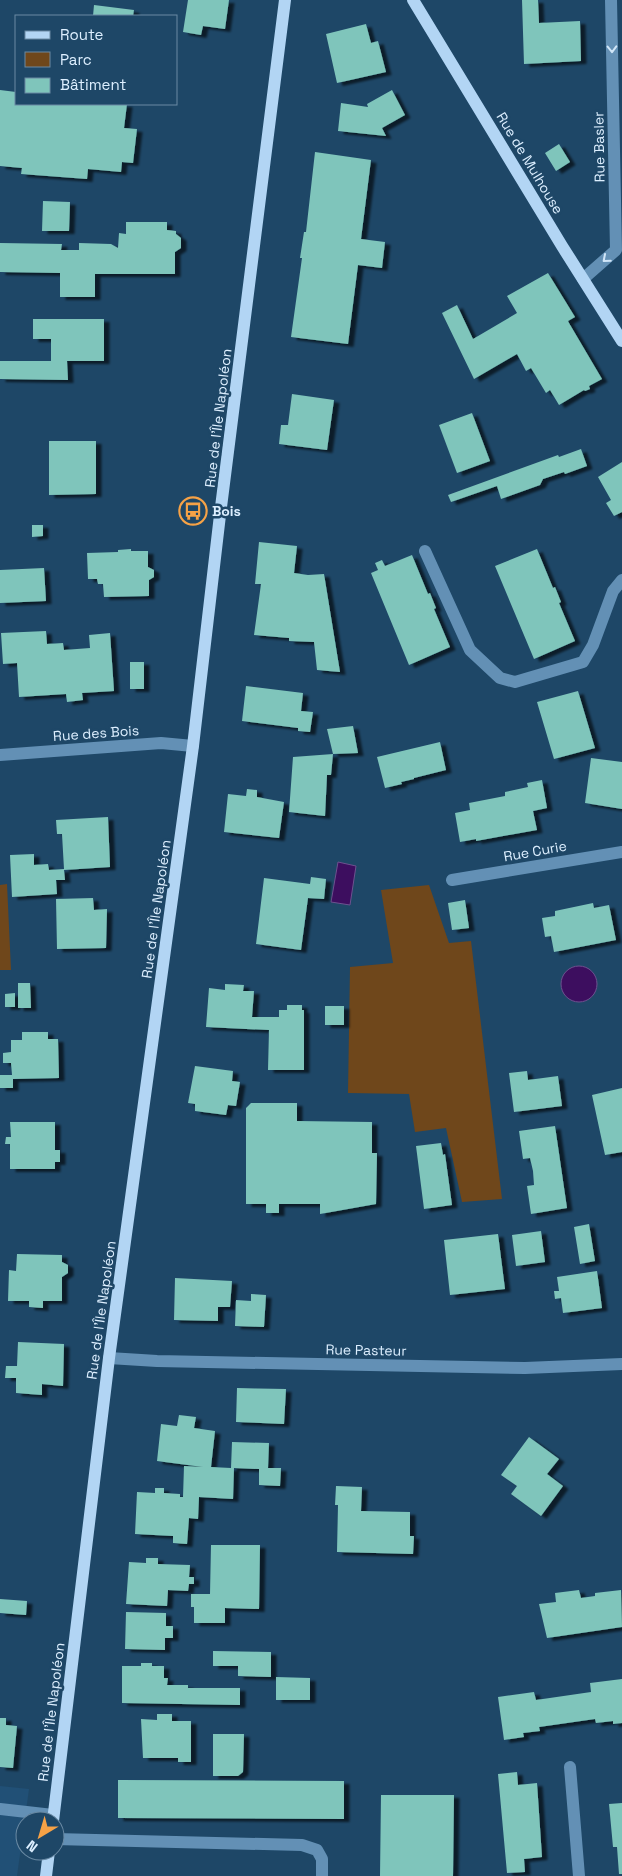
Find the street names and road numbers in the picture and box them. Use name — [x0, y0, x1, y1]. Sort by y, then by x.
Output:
street label: Rue de Mulhouse — [492, 109, 568, 217]
street label: Rue Basler — [589, 111, 609, 183]
street label: Rue de l'Île Napoléon — [201, 348, 235, 488]
street label: Rue des Bois — [52, 721, 140, 745]
street label: Rue Curie — [502, 837, 568, 865]
street label: Rue de l'Île Napoléon — [137, 839, 175, 979]
street label: Rue de l'Île Napoléon — [82, 1240, 120, 1380]
street label: Rue Pasteur — [325, 1340, 407, 1360]
street label: Rue de l'Île Napoléon — [34, 1642, 68, 1782]

